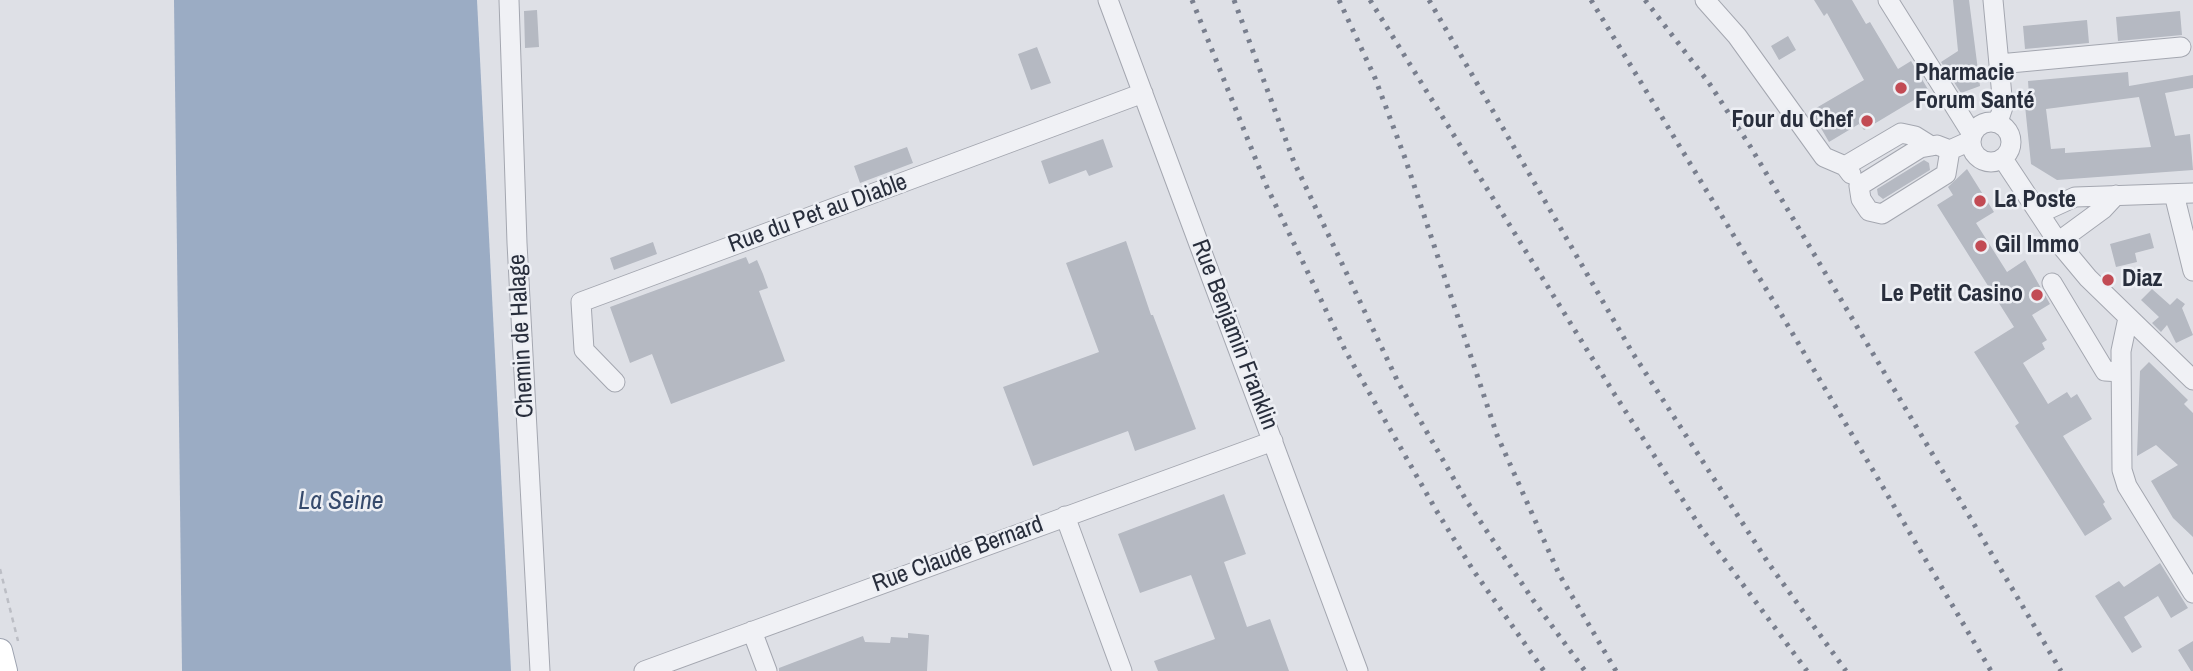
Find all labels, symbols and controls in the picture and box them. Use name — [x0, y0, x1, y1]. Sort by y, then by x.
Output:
place label: Pharmacie Forum Santé — [1915, 60, 2034, 116]
marker: Pharmacie Forum Santé — [1893, 80, 1909, 96]
place label: Four du Chef — [1732, 107, 1853, 135]
marker: Four du Chef — [1859, 113, 1875, 129]
street label: Rue du Pet au Diable — [725, 168, 911, 260]
place label: La Poste — [1994, 187, 2076, 215]
marker: La Poste — [1972, 193, 1988, 209]
place label: Gil Immo — [1995, 232, 2079, 260]
street label: Rue Benjamin Franklin — [1184, 236, 1284, 434]
marker: Gil Immo — [1973, 238, 1989, 254]
street label: Chemin de Halage — [503, 253, 541, 419]
place label: Diaz — [2122, 266, 2162, 294]
marker: Diaz — [2100, 272, 2116, 288]
place label: Le Petit Casino — [1881, 281, 2023, 309]
marker: Le Petit Casino — [2029, 287, 2045, 303]
water label: La Seine — [298, 486, 384, 518]
street label: Rue Claude Bernard — [869, 511, 1047, 599]

